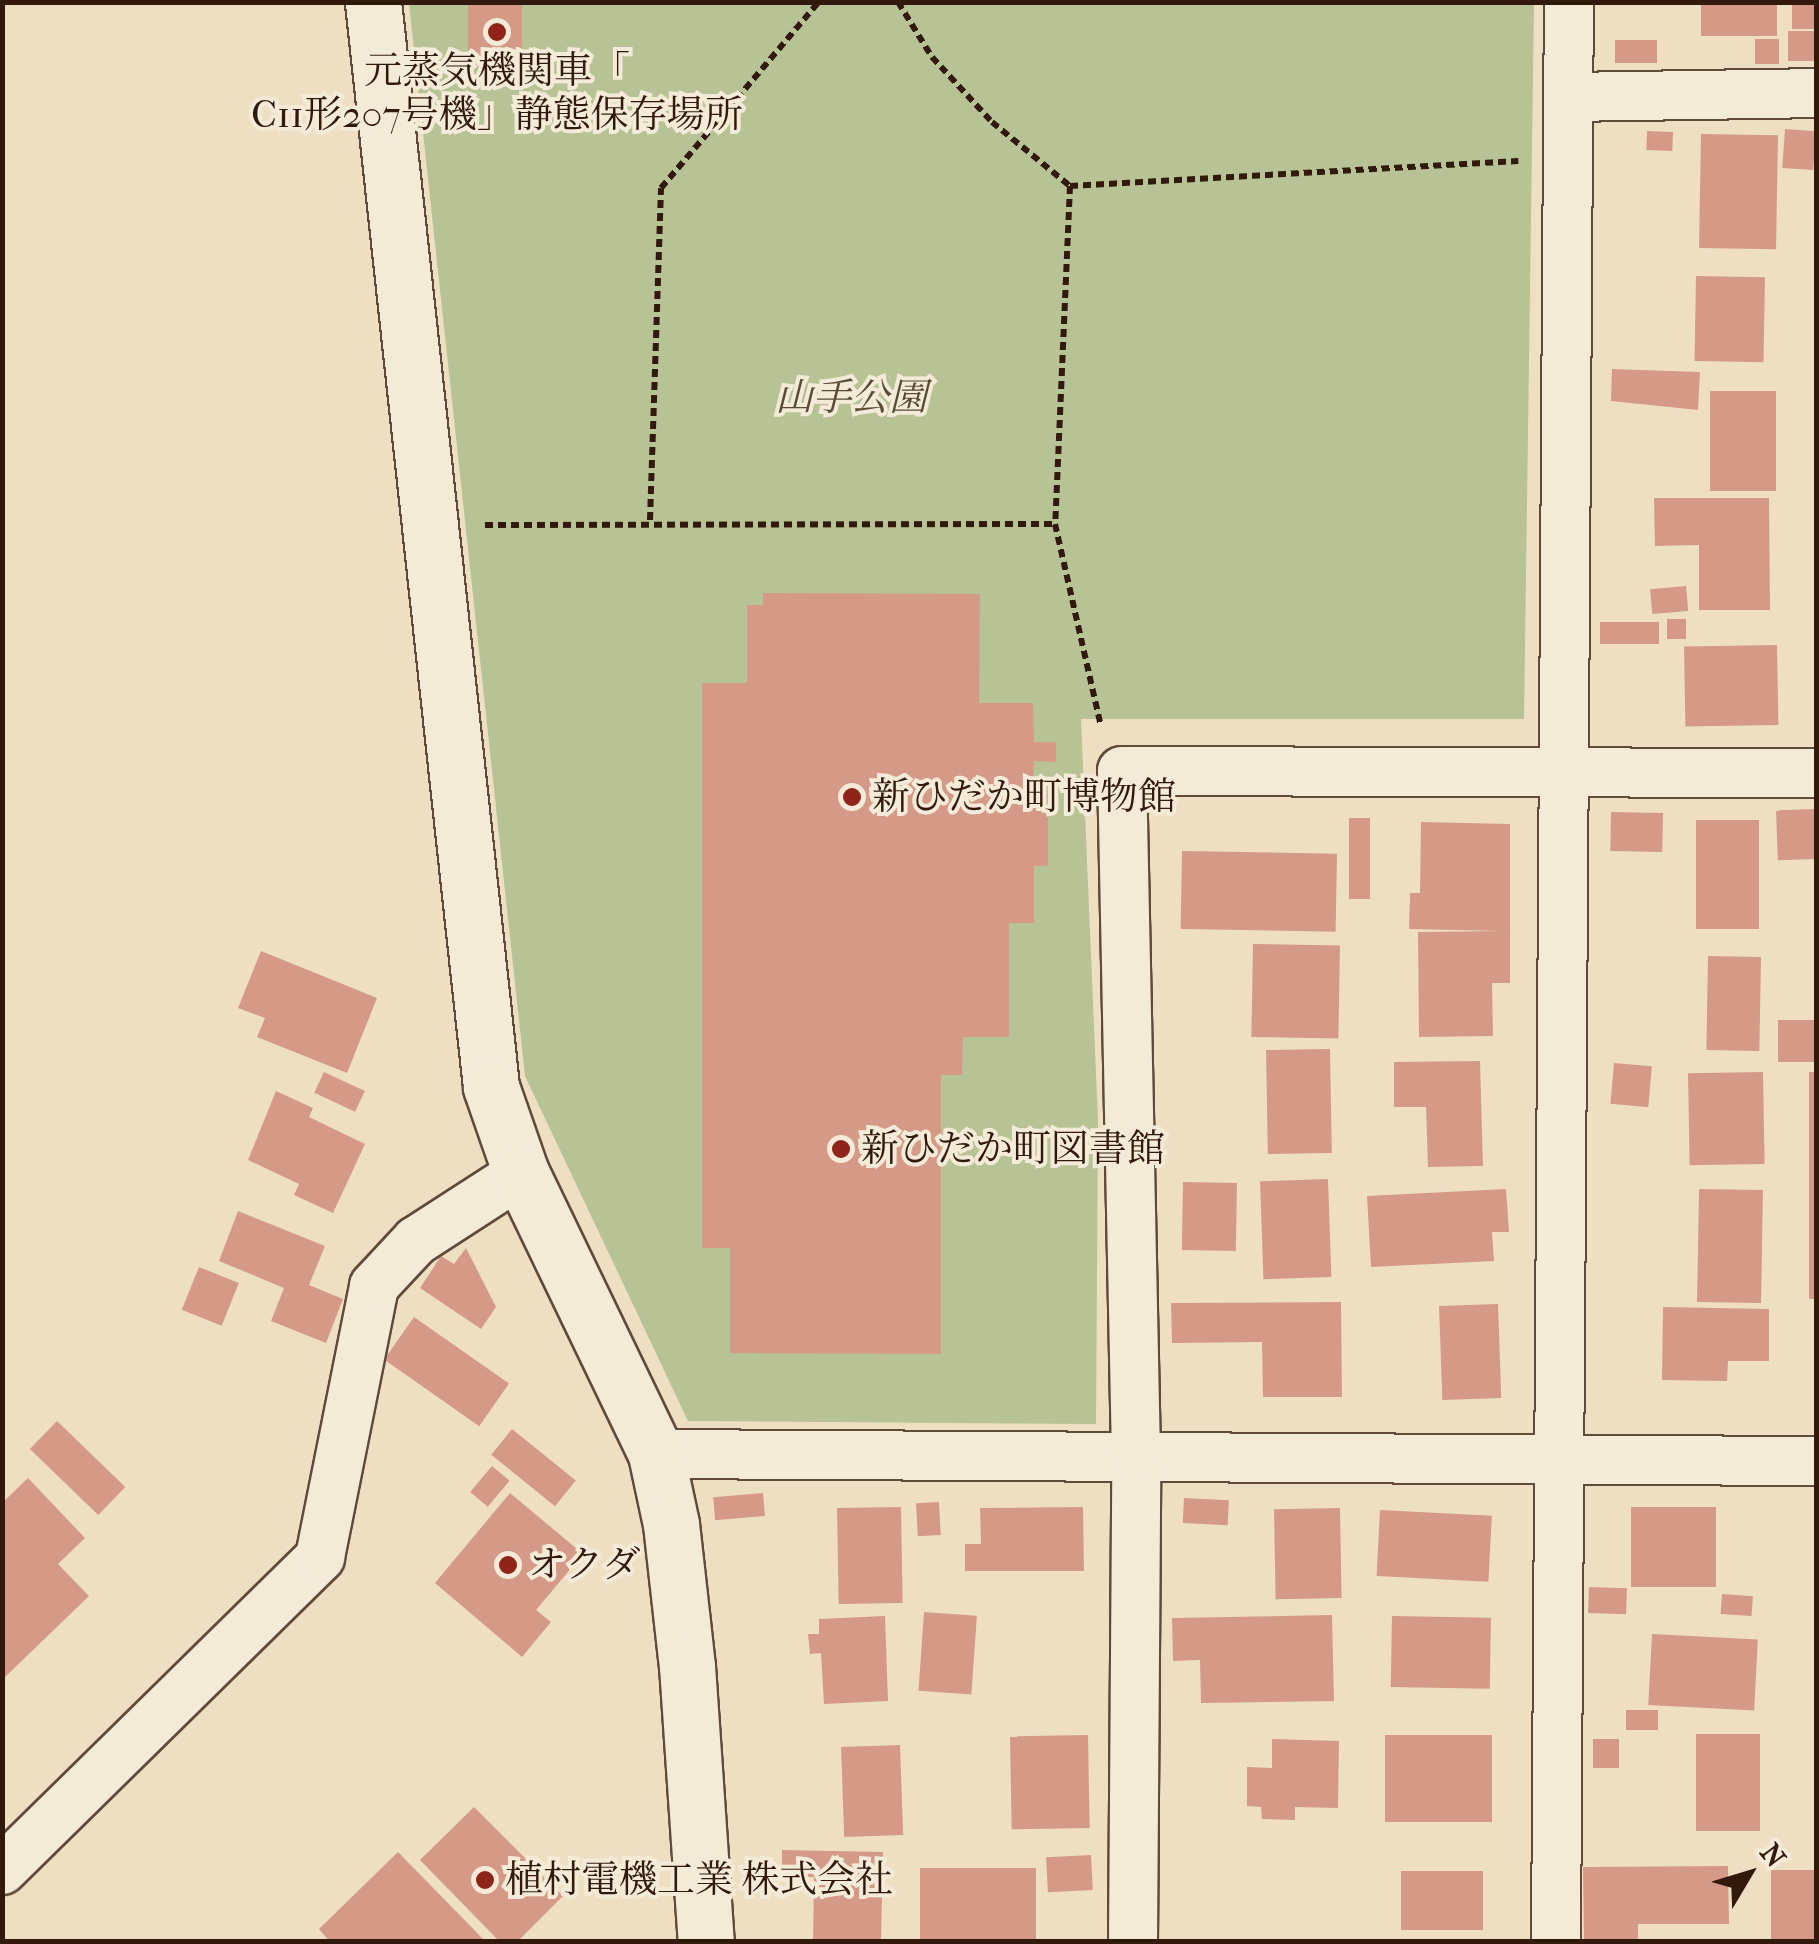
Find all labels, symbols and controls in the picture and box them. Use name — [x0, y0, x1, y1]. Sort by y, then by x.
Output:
marker: 元蒸気機関車「 C11形207号機」静態保存場所 — [486, 21, 508, 43]
place label: 元蒸気機関車「 C11形207号機」静態保存場所 — [251, 48, 743, 137]
park label: 山手公園 — [775, 375, 927, 421]
place label: 新ひだか町博物館 — [872, 774, 1176, 820]
marker: 新ひだか町博物館 — [841, 786, 863, 808]
place label: 新ひだか町図書館 — [861, 1126, 1165, 1172]
marker: 新ひだか町図書館 — [830, 1138, 852, 1160]
place label: オクダ — [528, 1542, 642, 1588]
marker: オクダ — [497, 1554, 519, 1576]
north arrow — [1699, 1824, 1799, 1924]
text: N — [1753, 1837, 1793, 1874]
place label: 植村電機工業 株式会社 — [505, 1857, 893, 1903]
marker: 植村電機工業 株式会社 — [474, 1869, 496, 1891]

